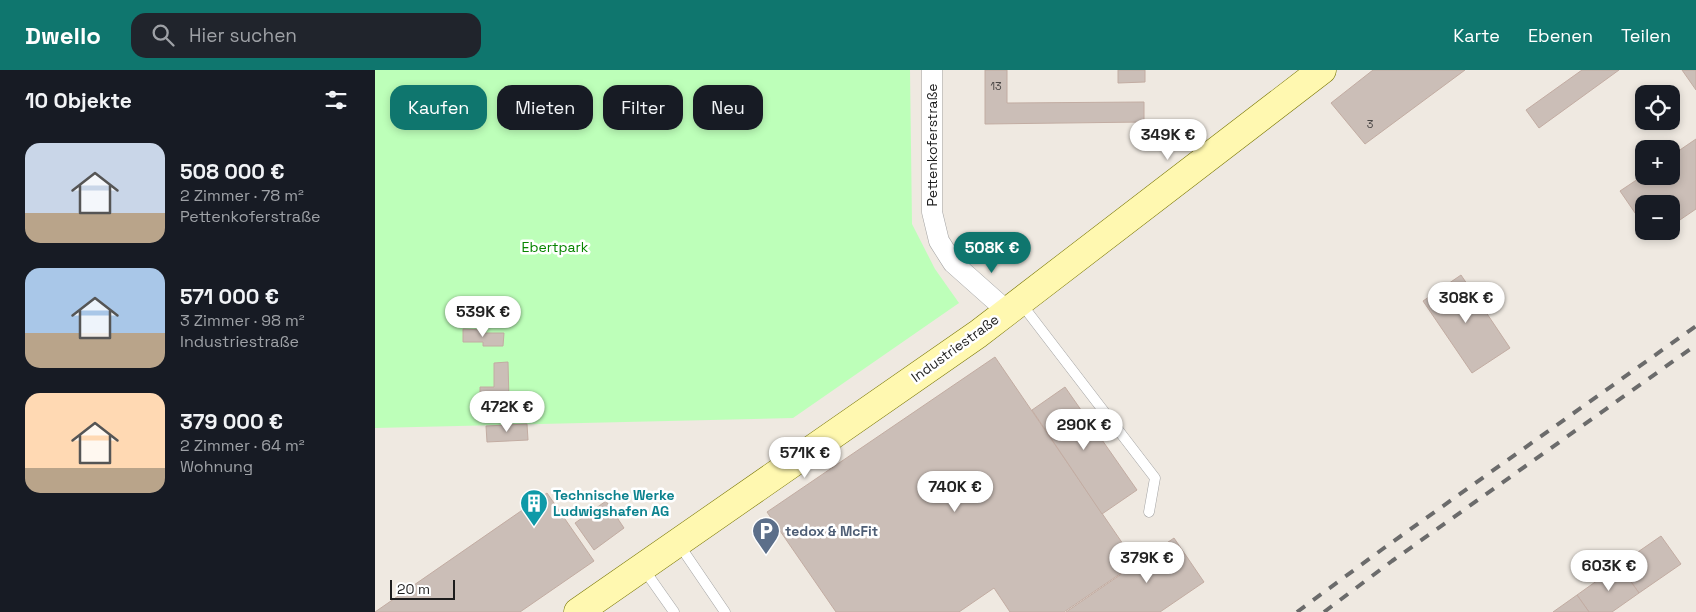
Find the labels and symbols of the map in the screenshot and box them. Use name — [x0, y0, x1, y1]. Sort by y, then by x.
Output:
house number: 13 — [990, 79, 1002, 93]
street label: Pettenkoferstraße — [923, 84, 941, 206]
house number: 3 — [1367, 117, 1374, 131]
pin: 349K € — [1127, 118, 1209, 161]
pin: 508K € — [951, 232, 1033, 274]
park label: Ebertpark — [522, 238, 589, 256]
pin: 308K € — [1425, 282, 1507, 324]
pin: 539K € — [442, 296, 524, 338]
street label: Industriestraße — [908, 310, 1002, 386]
pin: 472K € — [466, 390, 548, 433]
pin: 290K € — [1043, 408, 1125, 451]
pin: 571K € — [764, 436, 846, 479]
pin: 740K € — [914, 470, 996, 513]
place label: Technische Werke Ludwigshafen AG — [553, 486, 675, 520]
building icon: Technische Werke Ludwigshafen AG — [519, 488, 549, 527]
parking icon: tedox & McFit — [751, 516, 781, 555]
place label: tedox & McFit — [785, 522, 878, 540]
pin: 379K € — [1106, 542, 1188, 584]
pin: 603K € — [1568, 550, 1650, 592]
scale bar — [390, 577, 455, 600]

